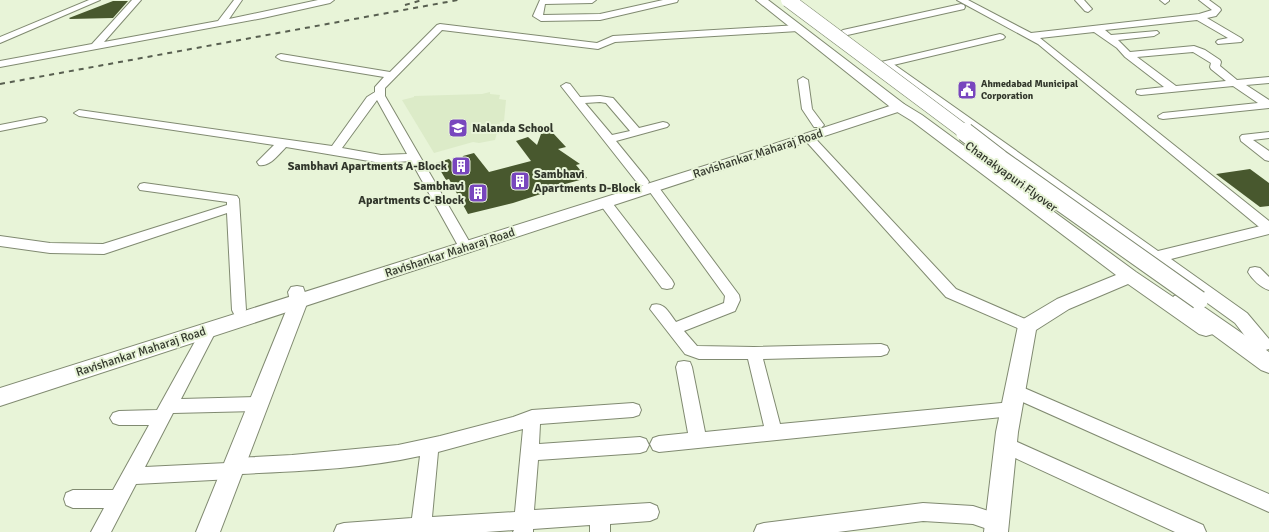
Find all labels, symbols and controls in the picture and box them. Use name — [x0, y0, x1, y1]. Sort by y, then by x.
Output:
place label: Ahmedabad Municipal Corporation — [981, 78, 1078, 102]
public building icon: Ahmedabad Municipal Corporation — [956, 79, 978, 101]
school or university icon: Nalanda School — [447, 117, 469, 139]
place label: Nalanda School — [472, 121, 554, 136]
street label: Ravishankar Maharaj Road — [691, 126, 825, 182]
street label: Chanakyapuri Flyover — [962, 138, 1061, 216]
building icon: Sambhavi Apartments A-Block — [450, 155, 472, 177]
place label: Sambhavi Apartments A-Block — [288, 159, 448, 174]
place label: Sambhavi Apartments D-Block — [534, 167, 641, 196]
building icon: Sambhavi Apartments D-Block — [509, 170, 531, 192]
place label: Sambhavi Apartments C-Block — [358, 179, 465, 208]
building icon: Sambhavi Apartments C-Block — [467, 182, 489, 204]
street label: Ravishankar Maharaj Road — [383, 225, 517, 281]
street label: Ravishankar Maharaj Road — [74, 324, 208, 380]

